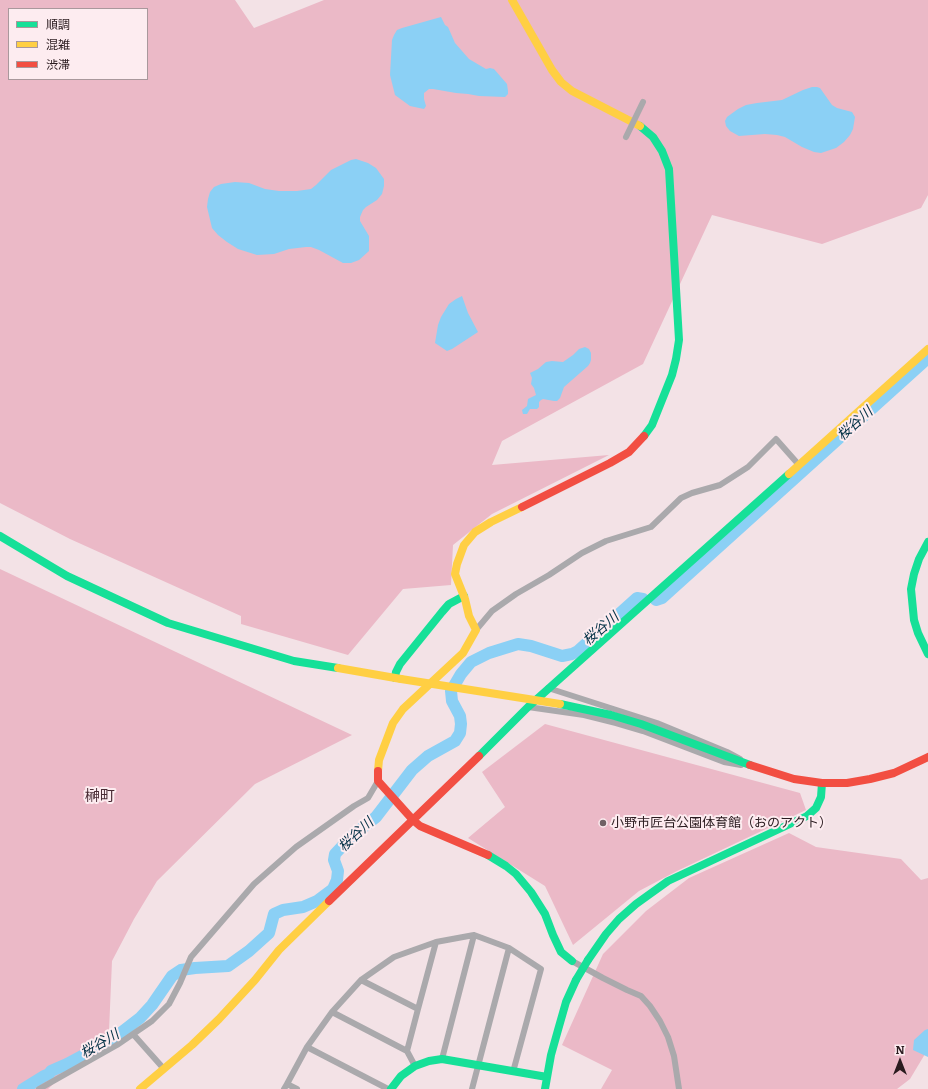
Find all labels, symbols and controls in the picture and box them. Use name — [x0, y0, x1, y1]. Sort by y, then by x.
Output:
legend — [8, 8, 148, 80]
text: 順調 — [46, 15, 70, 33]
text: 混雑 — [46, 35, 70, 53]
text: 渋滞 — [46, 55, 70, 73]
water label: 桜谷川 — [834, 404, 876, 444]
water label: 桜谷川 — [580, 609, 622, 649]
district label: 榊町 — [85, 788, 115, 806]
water label: 桜谷川 — [335, 815, 377, 855]
place label: 小野市匠台公園体育館（おのアクト） — [611, 815, 832, 831]
marker: 小野市匠台公園体育館（おのアクト） — [598, 818, 608, 828]
water label: 桜谷川 — [78, 1026, 122, 1062]
north arrow — [880, 1041, 920, 1081]
text: N — [895, 1041, 905, 1057]

